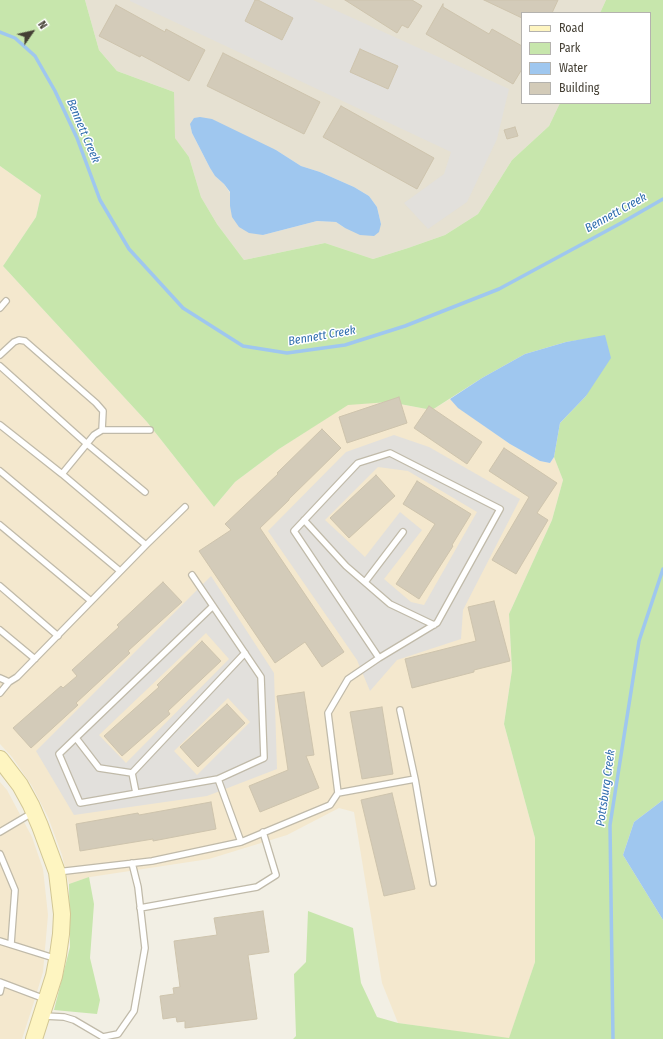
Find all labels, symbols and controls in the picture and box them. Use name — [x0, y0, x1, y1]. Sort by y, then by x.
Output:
north arrow — [12, 12, 52, 52]
legend — [521, 12, 651, 104]
text: N — [35, 19, 50, 31]
text: Road — [559, 21, 584, 35]
text: Park — [559, 41, 580, 55]
text: Water — [559, 61, 587, 75]
text: Building — [559, 81, 599, 95]
water label: Bennett Creek — [63, 97, 103, 165]
water label: Bennett Creek — [583, 190, 649, 236]
water label: Bennett Creek — [287, 323, 357, 349]
water label: Pottsburg Creek — [593, 749, 619, 827]

